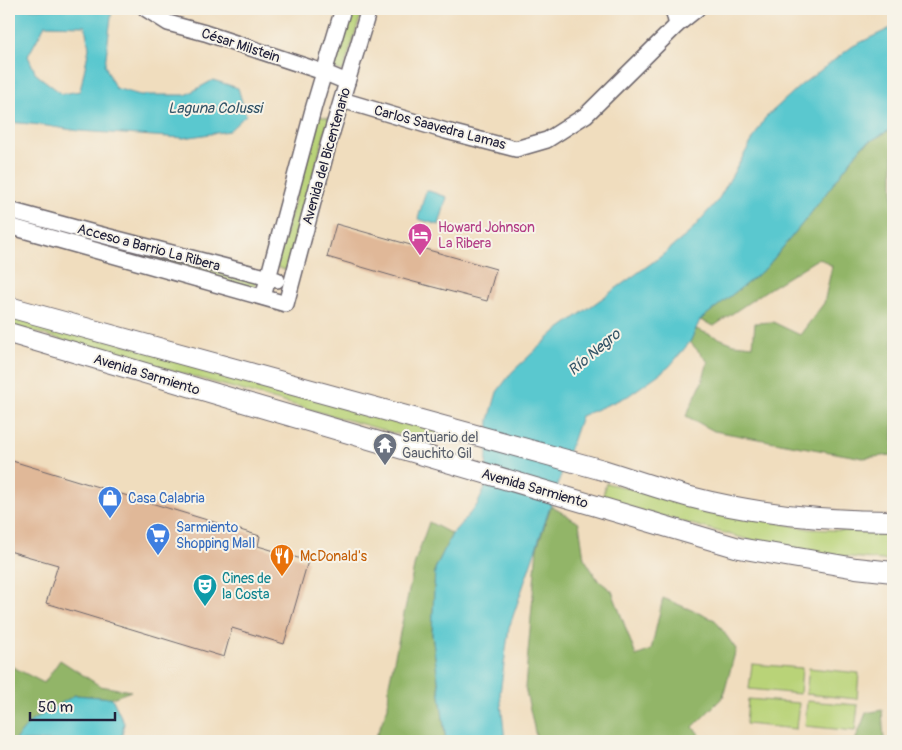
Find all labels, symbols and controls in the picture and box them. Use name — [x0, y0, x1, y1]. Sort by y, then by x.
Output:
street label: César Milstein — [199, 25, 282, 66]
street label: Avenida del Bicentenario — [299, 85, 354, 227]
water label: Laguna Colussi — [168, 99, 264, 118]
street label: Carlos Saavedra Lamas — [372, 102, 508, 153]
place label: Howard Johnson La Ribera — [438, 219, 535, 252]
street label: Acceso a Barrio La Ribera — [75, 220, 222, 275]
hotel icon: Howard Johnson La Ribera — [407, 222, 433, 256]
water label: Río Negro — [564, 324, 625, 380]
street label: Avenida Sarmiento — [92, 350, 202, 399]
place label: Santuario del Gauchito Gil — [402, 429, 479, 462]
temple icon: Santuario del Gauchito Gil — [372, 432, 398, 466]
street label: Avenida Sarmiento — [480, 465, 591, 512]
shop icon: Casa Calabria — [97, 485, 123, 519]
place label: Casa Calabria — [128, 490, 205, 507]
place label: Sarmiento Shopping Mall — [176, 519, 255, 552]
supermarket icon: Sarmiento Shopping Mall — [145, 522, 171, 556]
restaurant icon: McDonald's — [269, 543, 295, 577]
place label: McDonald's — [300, 548, 368, 565]
place label: Cines de la Costa — [222, 570, 271, 603]
theatre icon: Cines de la Costa — [192, 573, 218, 607]
scale bar — [30, 690, 115, 722]
text: 50 m — [38, 698, 73, 717]

